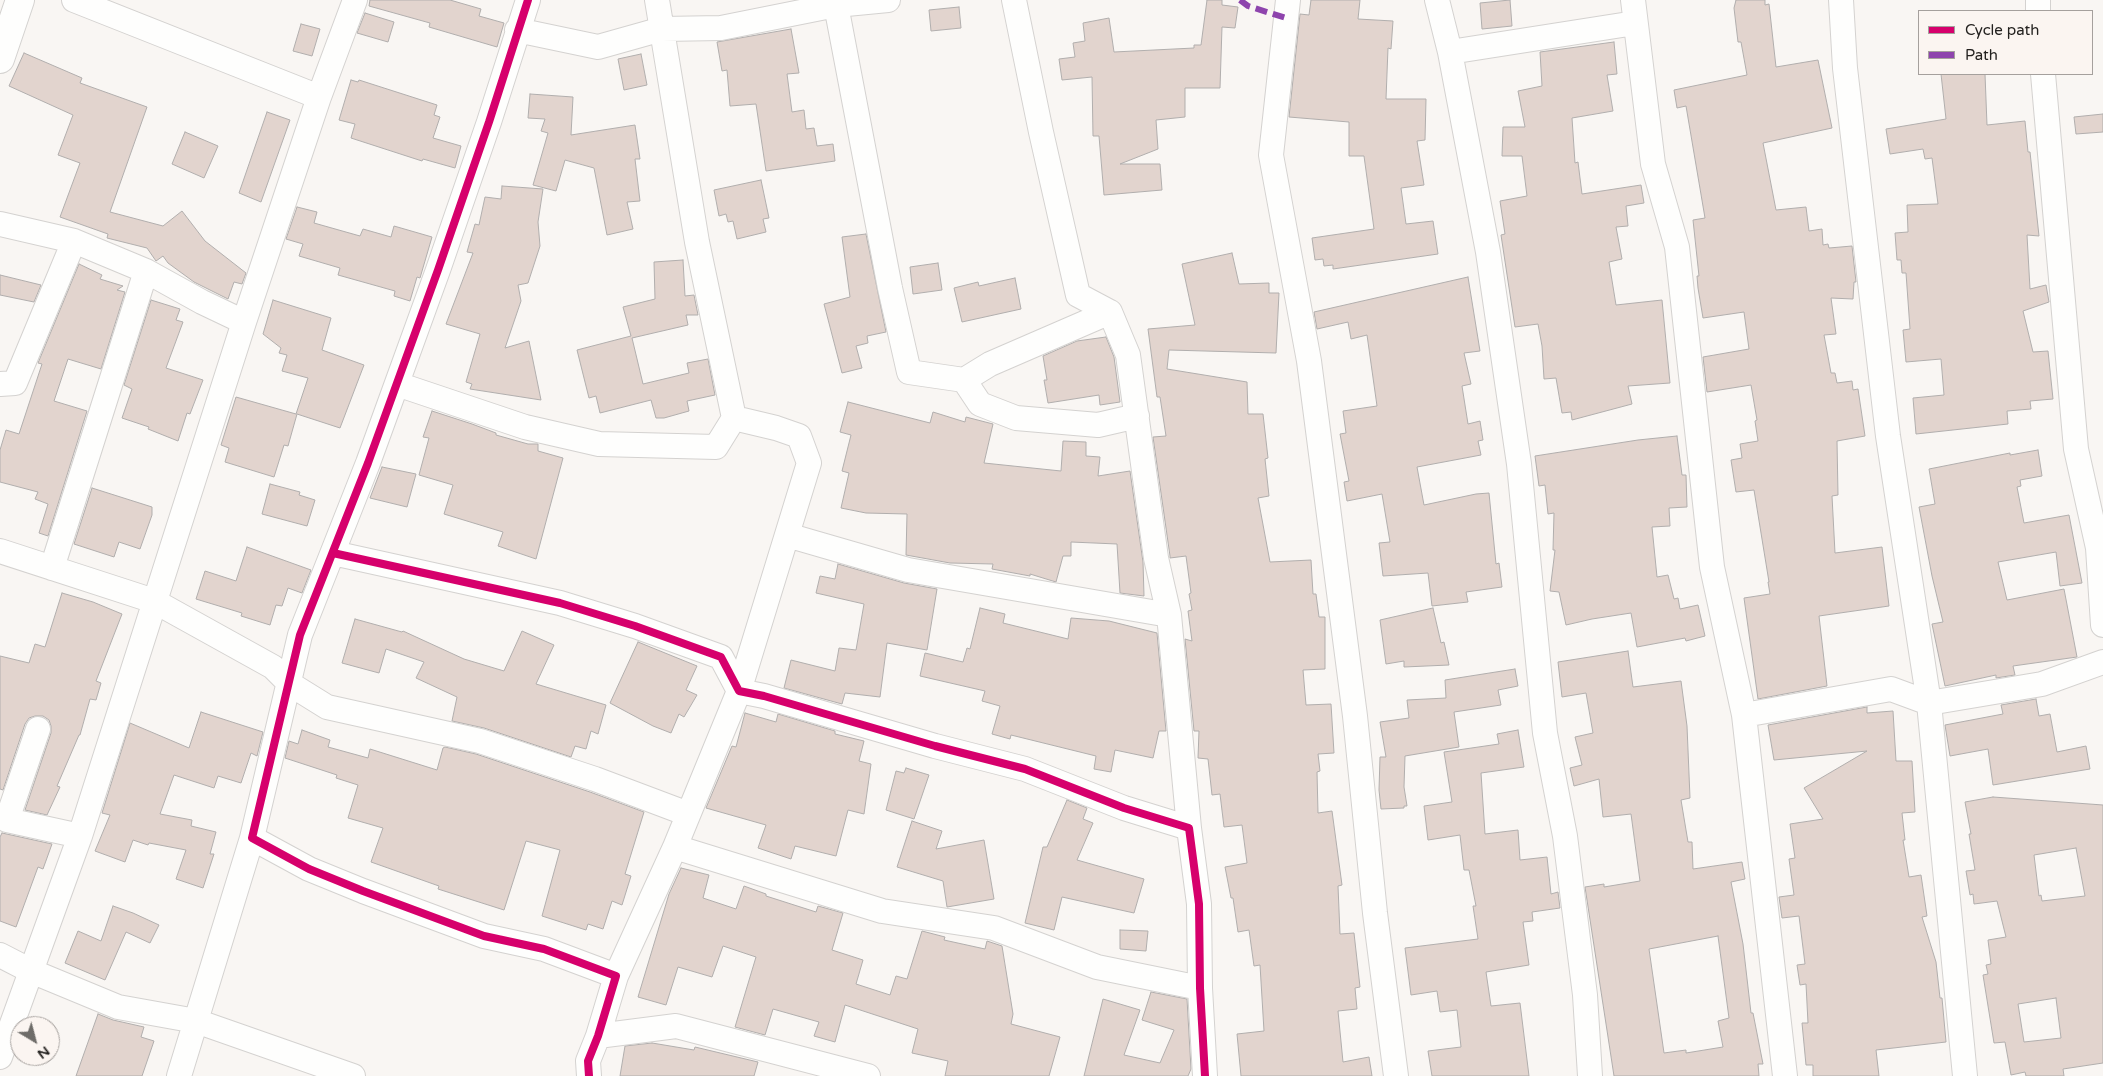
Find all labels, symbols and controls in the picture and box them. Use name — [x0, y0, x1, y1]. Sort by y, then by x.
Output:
legend — [1918, 10, 2093, 75]
text: Cycle path — [1965, 21, 2039, 39]
text: Path — [1965, 46, 1998, 64]
north arrow — [10, 1016, 60, 1066]
text: N — [34, 1042, 53, 1063]

